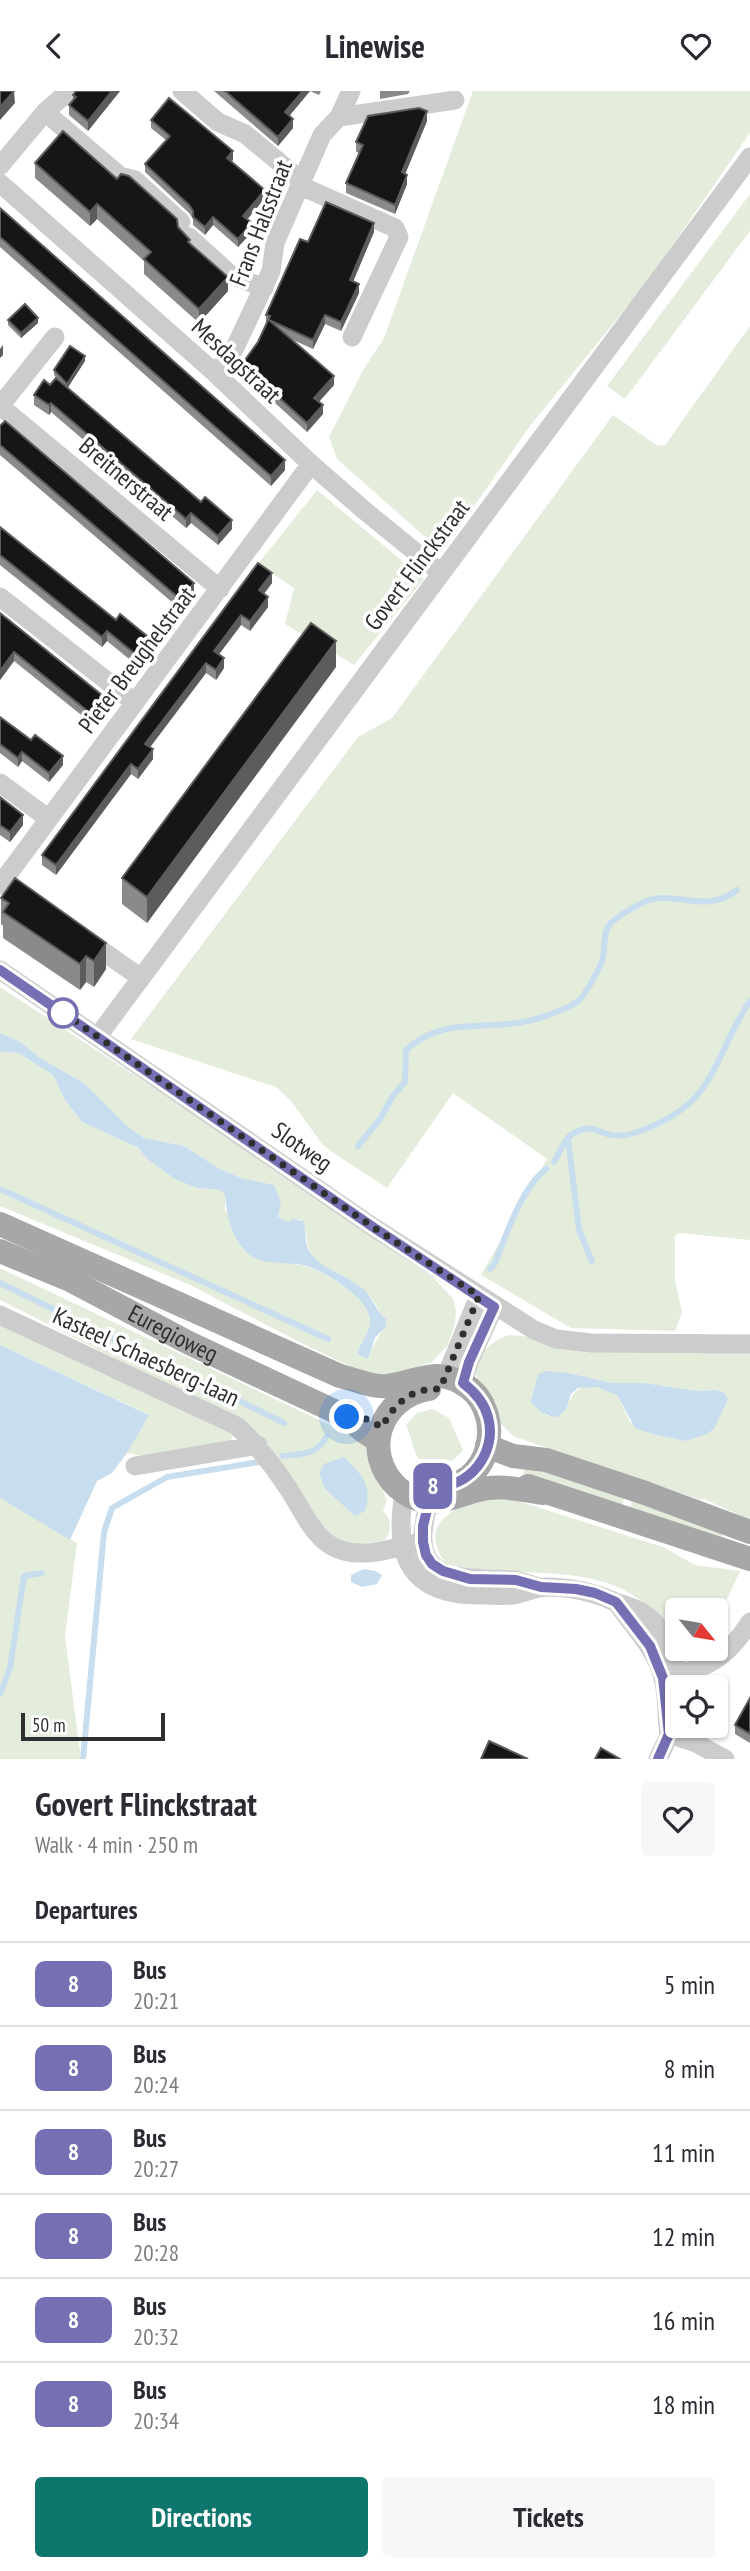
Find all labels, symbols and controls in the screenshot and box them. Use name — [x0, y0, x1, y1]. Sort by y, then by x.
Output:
text: Linewise — [325, 25, 425, 67]
icon: back — [35, 27, 73, 65]
icon: heart — [677, 27, 715, 65]
street label: Frans Halsstraat — [222, 155, 299, 291]
street label: Mesdagstraat — [185, 312, 288, 410]
street label: Breitnerstraat — [73, 430, 180, 527]
street label: Govert Flinckstraat — [357, 493, 476, 636]
street label: Pieter Breughelstraat — [71, 580, 202, 739]
unlabelled marker — [48, 998, 78, 1028]
street label: Slotweg — [266, 1115, 339, 1178]
street label: Euregioweg — [123, 1298, 223, 1369]
street label: Kasteel Schaesberg-laan — [48, 1300, 244, 1413]
your location — [329, 1399, 364, 1434]
line badge: 8 — [410, 1463, 456, 1509]
text: 8 — [427, 1470, 439, 1501]
north arrow — [665, 1598, 728, 1661]
map controls — [665, 1598, 728, 1738]
button: locate — [665, 1675, 728, 1738]
scale bar — [21, 1710, 164, 1742]
text: 50 m — [32, 1713, 66, 1737]
text: Govert Flinckstraat — [35, 1782, 257, 1825]
button: heart — [641, 1782, 715, 1856]
text: Walk · 4 min · 250 m — [35, 1830, 198, 1859]
text: Departures — [35, 1893, 138, 1926]
text: Bus — [133, 1953, 166, 1986]
text: 8 — [68, 1968, 79, 1999]
text: 5 min — [664, 1968, 715, 2001]
text: 20:21 — [133, 1986, 179, 2015]
text: Bus — [133, 2037, 166, 2070]
text: 8 — [68, 2052, 79, 2083]
text: 8 min — [664, 2052, 715, 2085]
text: 20:24 — [133, 2070, 179, 2099]
text: Bus — [133, 2121, 166, 2154]
text: 8 — [68, 2136, 79, 2167]
text: 11 min — [652, 2136, 715, 2169]
text: 20:27 — [133, 2154, 179, 2183]
text: Bus — [133, 2205, 166, 2238]
text: 8 — [68, 2220, 79, 2251]
text: 12 min — [652, 2220, 715, 2253]
text: 20:28 — [133, 2238, 179, 2267]
text: Bus — [133, 2289, 166, 2322]
text: 8 — [68, 2304, 79, 2335]
text: 16 min — [652, 2304, 715, 2337]
text: 20:32 — [133, 2322, 179, 2351]
text: Bus — [133, 2373, 166, 2406]
text: 8 — [68, 2388, 79, 2419]
text: 18 min — [652, 2388, 715, 2421]
text: 20:34 — [133, 2406, 179, 2435]
button: Directions — [35, 2477, 368, 2557]
button: Tickets — [382, 2477, 715, 2557]

